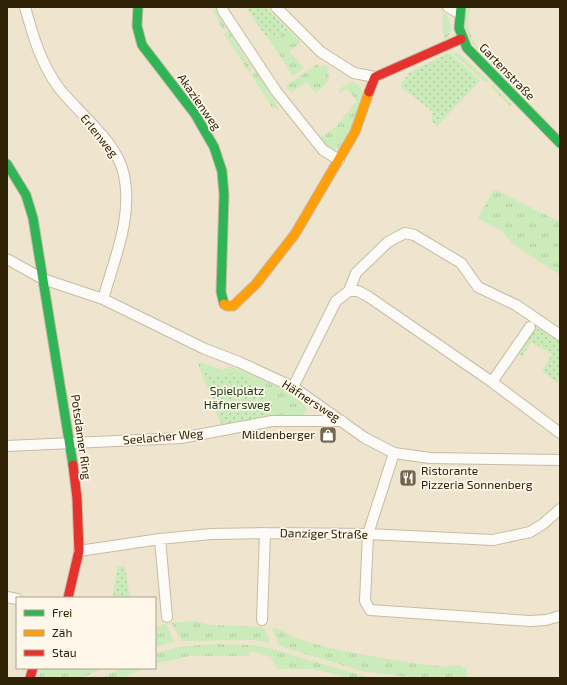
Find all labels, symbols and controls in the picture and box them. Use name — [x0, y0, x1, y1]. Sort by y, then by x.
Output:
street label: Gartenstraße — [477, 40, 538, 103]
street label: Akazienweg — [175, 71, 225, 133]
street label: Erlenweg — [78, 111, 122, 160]
street label: Häfnersweg — [280, 376, 343, 424]
park label: Spielplatz Häfnersweg — [204, 383, 271, 411]
street label: Potsdamer Ring — [69, 393, 95, 481]
street label: Seelacher Weg — [122, 425, 204, 446]
shop icon: Mildenberger — [318, 425, 338, 445]
place label: Mildenberger — [242, 427, 315, 441]
place label: Ristorante Pizzeria Sonnenberg — [421, 463, 533, 491]
restaurant icon: Ristorante Pizzeria Sonnenberg — [398, 468, 418, 488]
street label: Danziger Straße — [280, 525, 368, 541]
legend — [16, 597, 156, 669]
text: Frei — [52, 605, 72, 619]
text: Zäh — [52, 625, 72, 639]
text: Stau — [52, 645, 77, 659]

